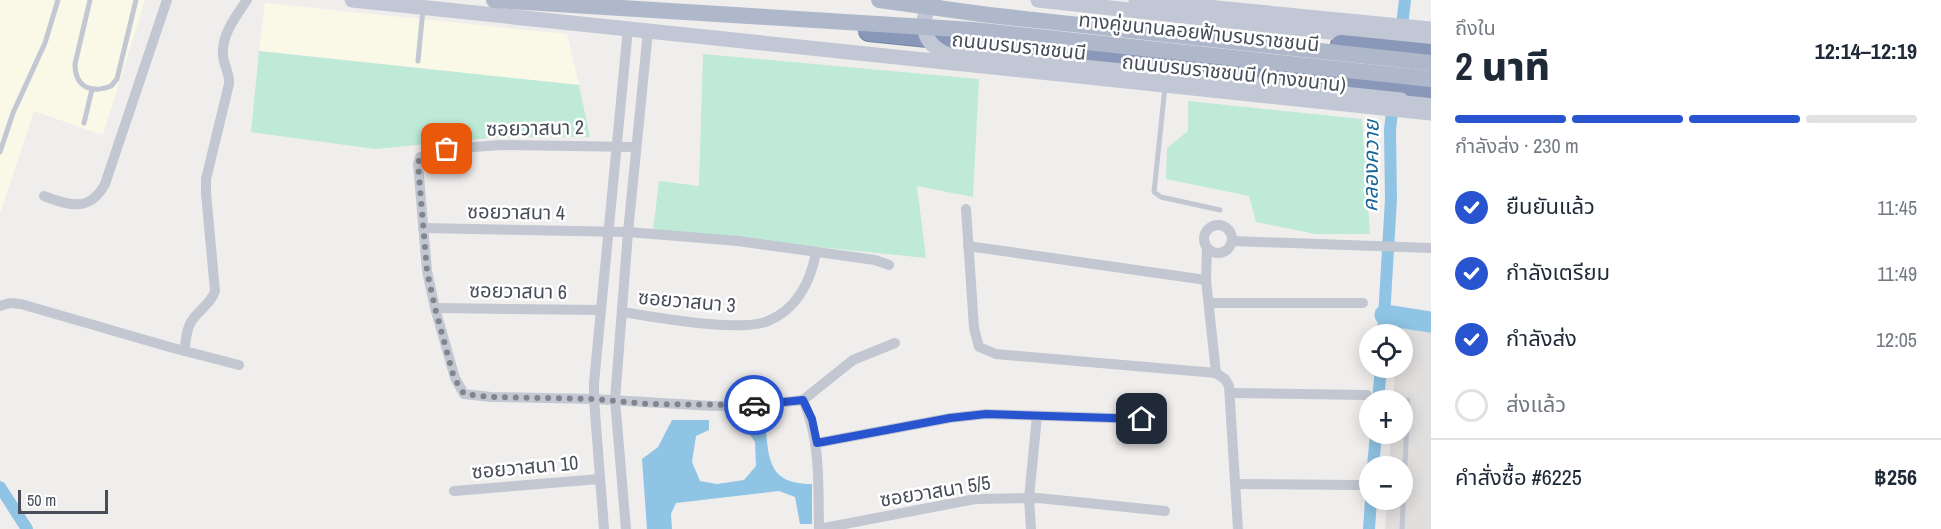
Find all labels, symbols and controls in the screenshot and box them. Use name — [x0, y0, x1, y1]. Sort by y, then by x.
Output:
street label: ทางคู่ขนานลอยฟ้าบรมราชชนนี — [1077, 5, 1321, 58]
text: ถึงใน — [1455, 14, 1496, 41]
street label: ถนนบรมราชชนนี — [950, 25, 1088, 66]
text: 12:14–12:19 — [1815, 36, 1917, 66]
text: 2 นาที — [1455, 40, 1550, 92]
street label: ถนนบรมราชชนนี (ทางขนาน) — [1121, 47, 1347, 98]
street label: ซอยวาสนา 2 — [486, 113, 584, 142]
water label: คลองควาย — [1355, 118, 1386, 212]
pin — [421, 123, 472, 174]
icon: bag — [430, 132, 463, 165]
text: กำลังส่ง · 230 m — [1455, 132, 1579, 159]
icon: check — [1455, 191, 1488, 224]
text: ยืนยันแล้ว — [1506, 191, 1595, 221]
text: 11:45 — [1877, 194, 1917, 221]
street label: ซอยวาสนา 4 — [467, 197, 565, 226]
icon: check — [1455, 257, 1488, 290]
text: กำลังเตรียม — [1506, 257, 1610, 287]
text: 11:49 — [1877, 260, 1917, 287]
street label: ซอยวาสนา 6 — [469, 276, 567, 305]
street label: ซอยวาสนา 3 — [637, 283, 737, 318]
icon: check — [1455, 323, 1488, 356]
text: กำลังส่ง — [1506, 323, 1577, 353]
map controls — [1359, 324, 1413, 510]
button: locate — [1359, 324, 1413, 378]
text: 12:05 — [1876, 326, 1917, 353]
courier — [724, 375, 784, 435]
icon: car — [738, 389, 771, 422]
text: ส่งแล้ว — [1506, 389, 1566, 419]
button: + — [1359, 390, 1413, 444]
pin — [1116, 393, 1167, 444]
icon: home — [1125, 402, 1158, 435]
street label: ซอยวาสนา 10 — [470, 448, 579, 485]
button: − — [1359, 456, 1413, 510]
text: คำสั่งซื้อ #6225 — [1455, 462, 1582, 492]
text: ฿256 — [1874, 462, 1917, 492]
street label: ซอยวาสนา 5/5 — [878, 468, 992, 513]
scale bar — [18, 487, 108, 514]
text: 50 m — [27, 489, 56, 511]

